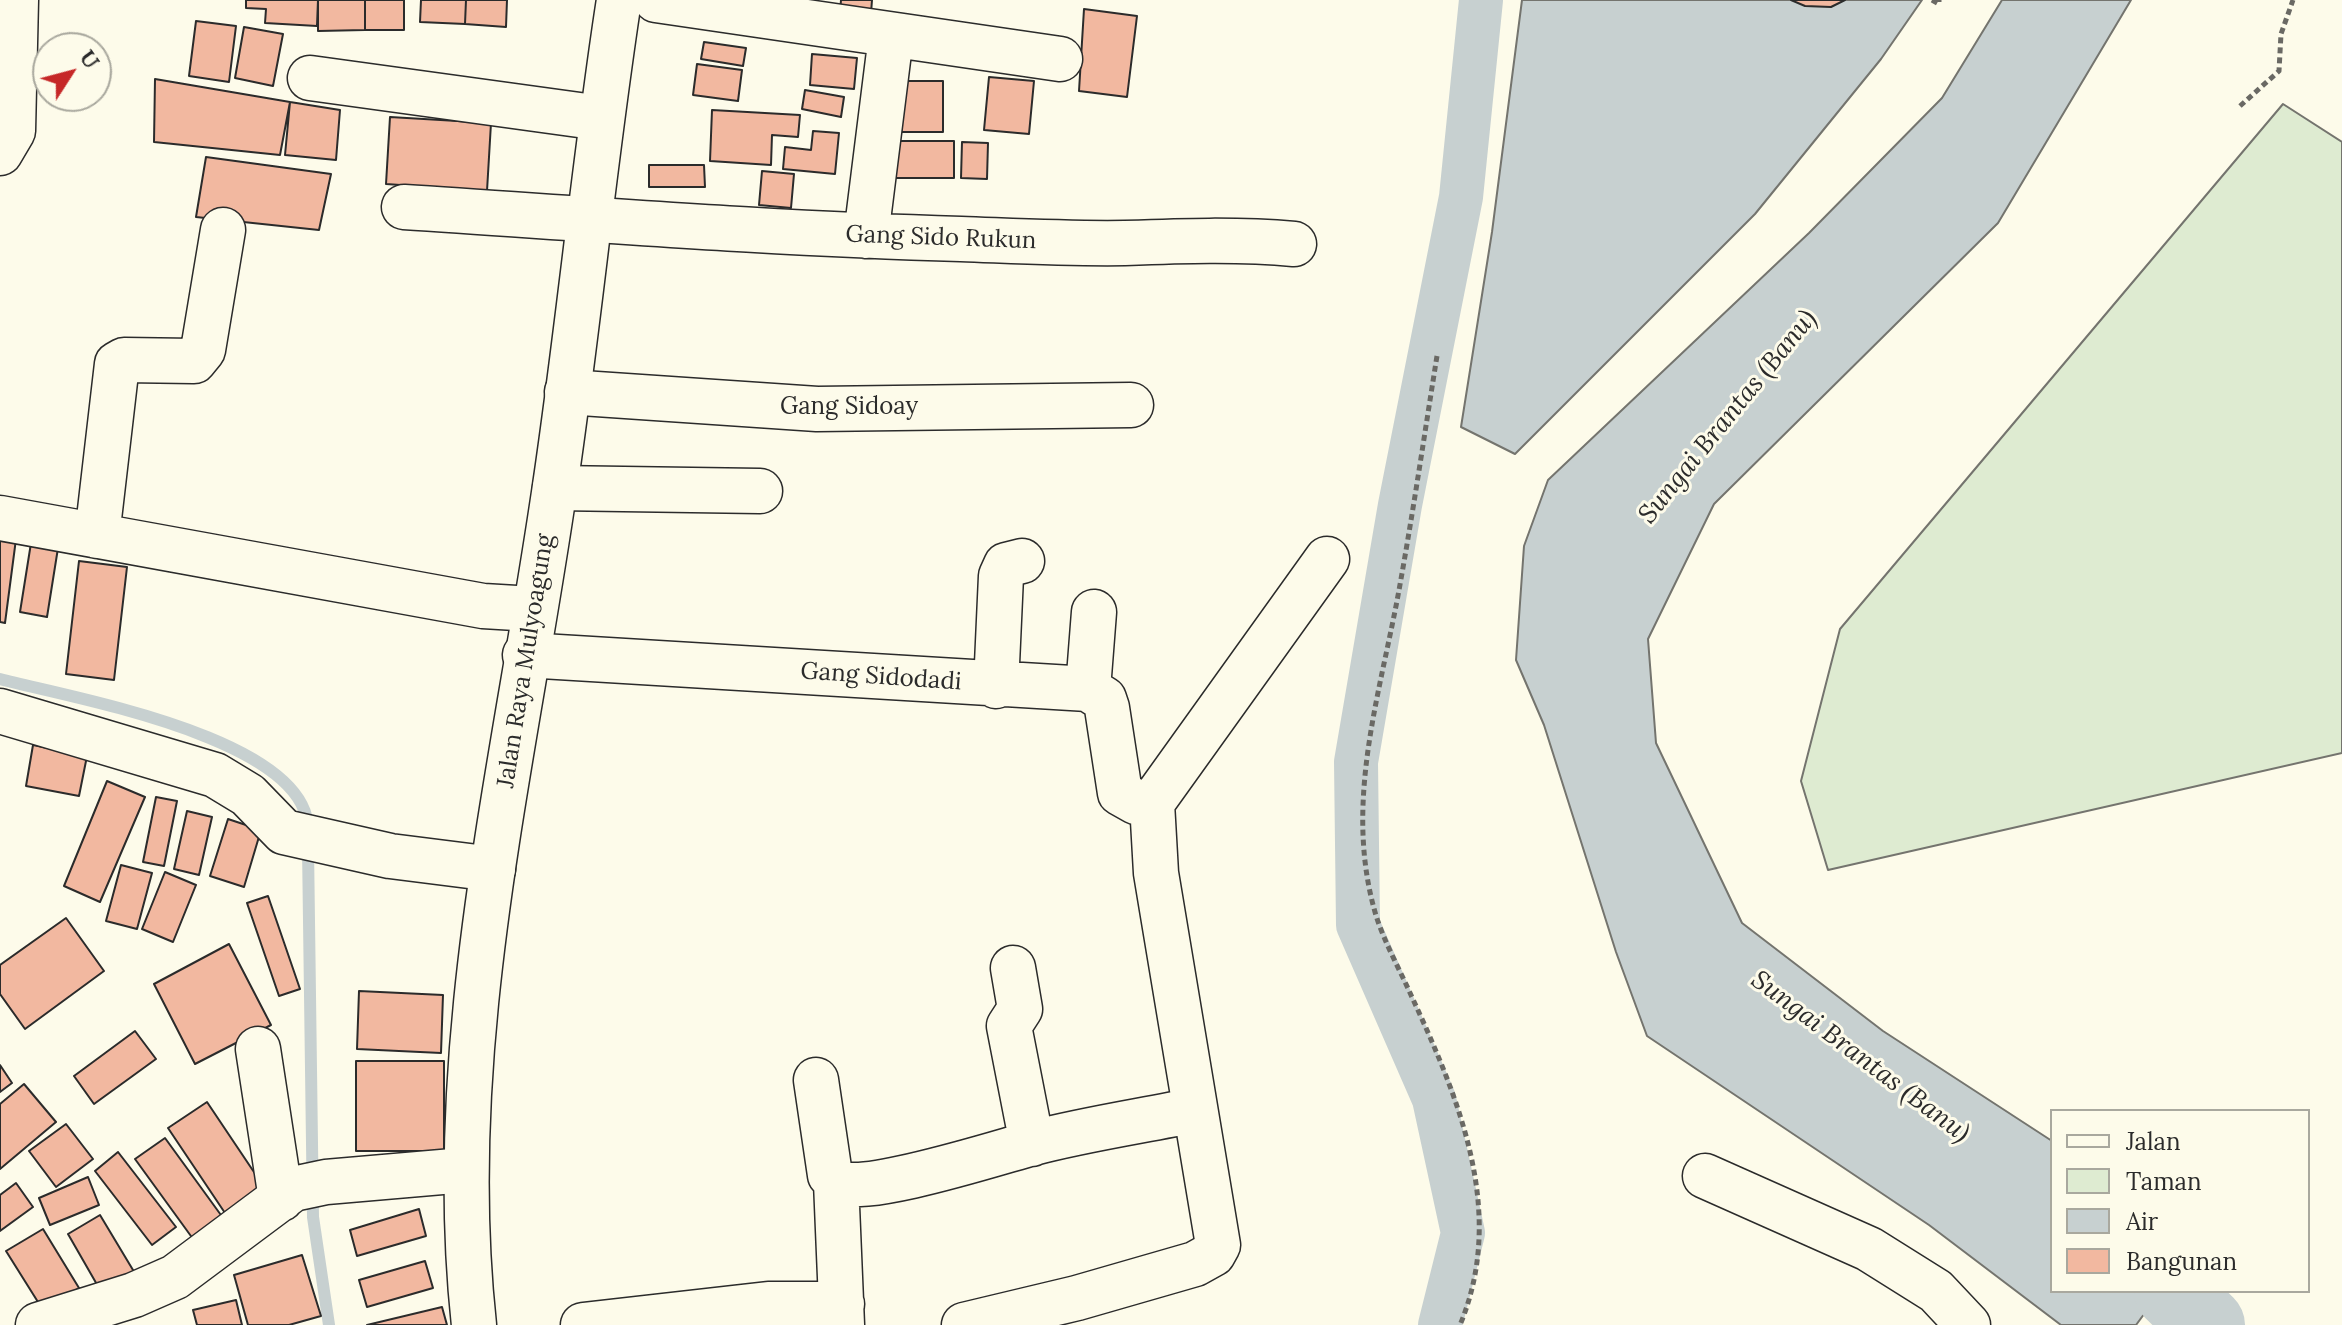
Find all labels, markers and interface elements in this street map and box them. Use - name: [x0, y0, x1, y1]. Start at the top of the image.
- north arrow: [32, 32, 112, 112]
- text: U: [74, 44, 106, 74]
- street label: Gang Sido Rukun: [845, 220, 1037, 256]
- water label: Sungai Brantas (Banu): [1632, 304, 1824, 530]
- street label: Gang Sidoay: [780, 393, 918, 421]
- street label: Jalan Raya Mulyoagung: [492, 532, 560, 790]
- street label: Gang Sidodadi: [800, 657, 962, 697]
- water label: Sungai Brantas (Banu): [1744, 965, 1976, 1149]
- legend: [2050, 1109, 2310, 1293]
- text: Jalan: [2126, 1126, 2180, 1157]
- text: Taman: [2126, 1166, 2202, 1197]
- text: Air: [2126, 1206, 2158, 1237]
- text: Bangunan: [2126, 1246, 2237, 1277]

